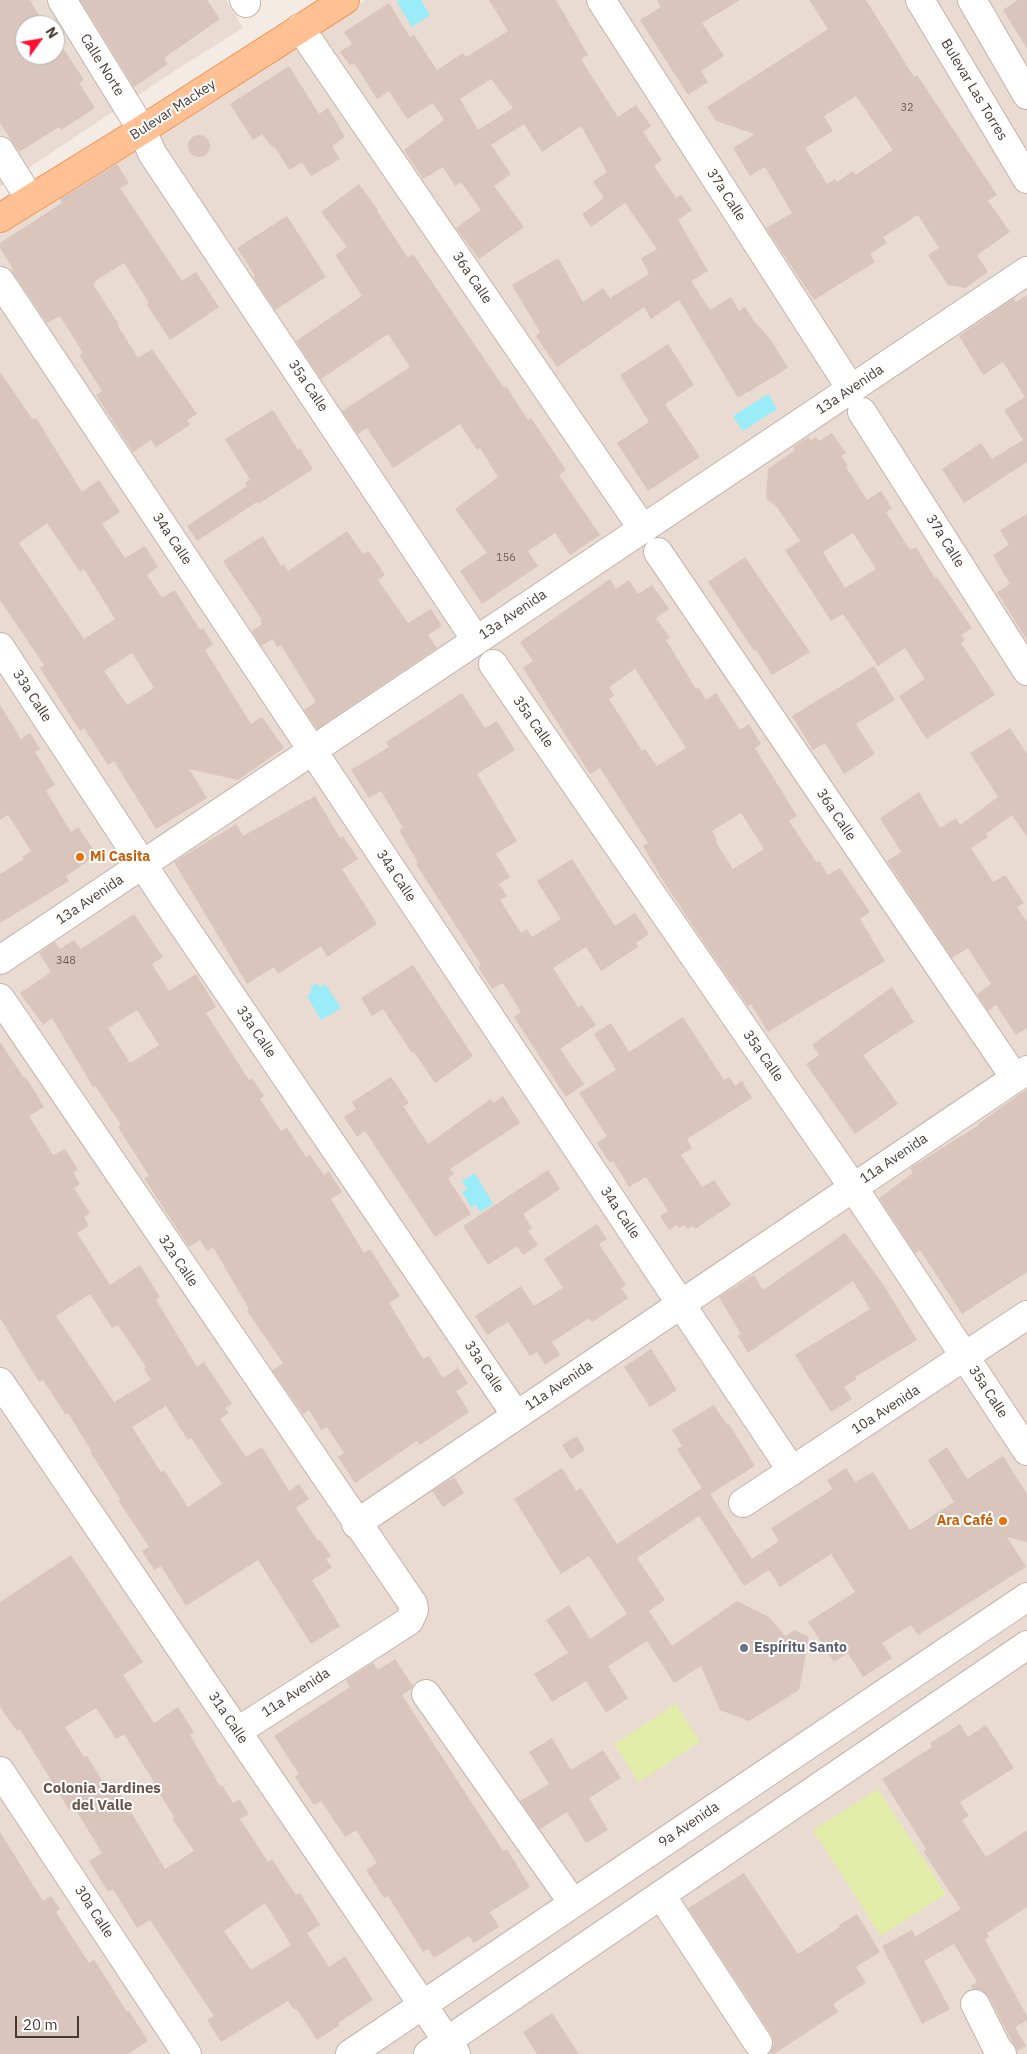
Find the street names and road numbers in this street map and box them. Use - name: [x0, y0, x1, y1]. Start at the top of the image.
- street label: Calle Norte: [76, 31, 128, 99]
- street label: Bulevar Las Torres: [937, 36, 1011, 144]
- street label: Bulevar Mackey: [127, 76, 219, 144]
- street label: 37a Calle: [703, 166, 749, 224]
- street label: 36a Calle: [449, 249, 495, 307]
- street label: 35a Calle: [285, 357, 331, 415]
- street label: 13a Avenida: [813, 361, 887, 419]
- street label: 34a Calle: [149, 510, 195, 568]
- street label: 37a Calle: [922, 512, 968, 570]
- street label: 13a Avenida: [476, 586, 550, 644]
- street label: 33a Calle: [9, 667, 55, 725]
- street label: 35a Calle: [509, 693, 557, 751]
- street label: 36a Calle: [813, 786, 859, 844]
- street label: 34a Calle: [373, 847, 419, 905]
- street label: 13a Avenida: [53, 871, 127, 929]
- street label: 33a Calle: [233, 1003, 279, 1061]
- street label: 35a Calle: [739, 1027, 787, 1085]
- street label: 11a Avenida: [857, 1130, 931, 1188]
- street label: 34a Calle: [597, 1184, 643, 1242]
- street label: 32a Calle: [155, 1232, 201, 1290]
- street label: 33a Calle: [461, 1338, 507, 1396]
- street label: 11a Avenida: [522, 1357, 596, 1415]
- street label: 35a Calle: [965, 1363, 1011, 1421]
- street label: 10a Avenida: [849, 1382, 923, 1438]
- street label: 11a Avenida: [259, 1665, 333, 1721]
- street label: 31a Calle: [205, 1689, 251, 1747]
- street label: 9a Avenida: [656, 1799, 722, 1851]
- street label: 30a Calle: [71, 1883, 117, 1941]

